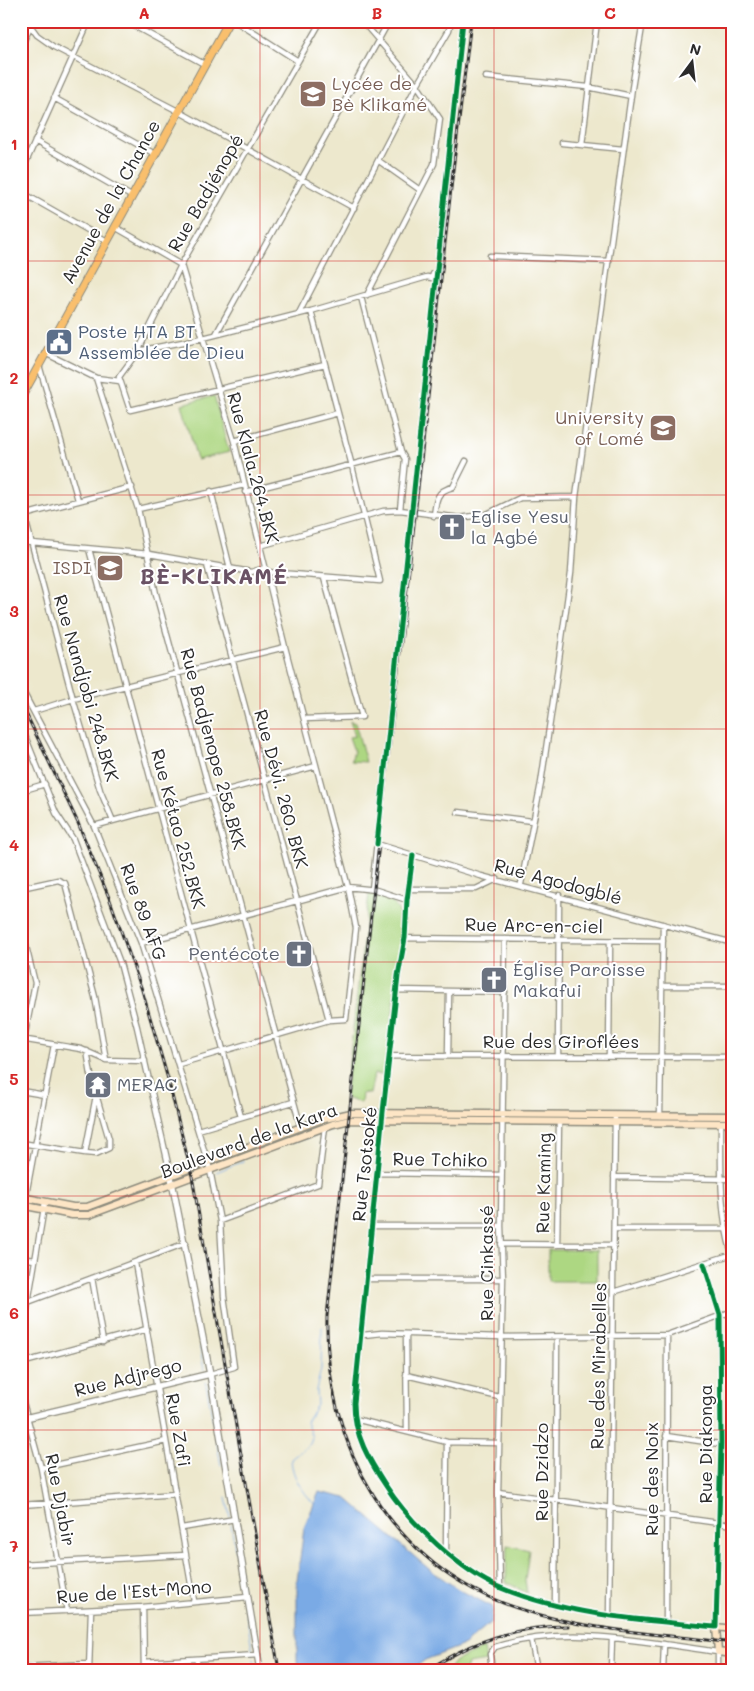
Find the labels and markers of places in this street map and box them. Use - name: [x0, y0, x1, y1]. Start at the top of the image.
- place label: Lycée de Bè Klikamé: [332, 71, 427, 116]
- school or university icon: Lycée de Bè Klikamé: [298, 79, 328, 109]
- place label: Poste HTA BT Assemblée de Dieu: [78, 319, 245, 364]
- public building icon: Poste HTA BT Assemblée de Dieu: [44, 327, 74, 357]
- place label: University of Lomé: [555, 405, 644, 450]
- school or university icon: University of Lomé: [648, 413, 678, 443]
- place label: Eglise Yesu la Agbé: [471, 504, 569, 549]
- church icon: Eglise Yesu la Agbé: [437, 512, 467, 542]
- school or university icon: ISDI: [95, 553, 125, 583]
- place label: ISDI: [53, 555, 91, 579]
- church icon: Pentécote: [284, 939, 314, 969]
- place label: Pentécote: [189, 941, 280, 965]
- place label: Église Paroisse Makafui: [513, 957, 646, 1002]
- church icon: Église Paroisse Makafui: [479, 965, 509, 995]
- temple icon: MERAC: [83, 1070, 113, 1100]
- place label: MERAC: [117, 1072, 178, 1096]

